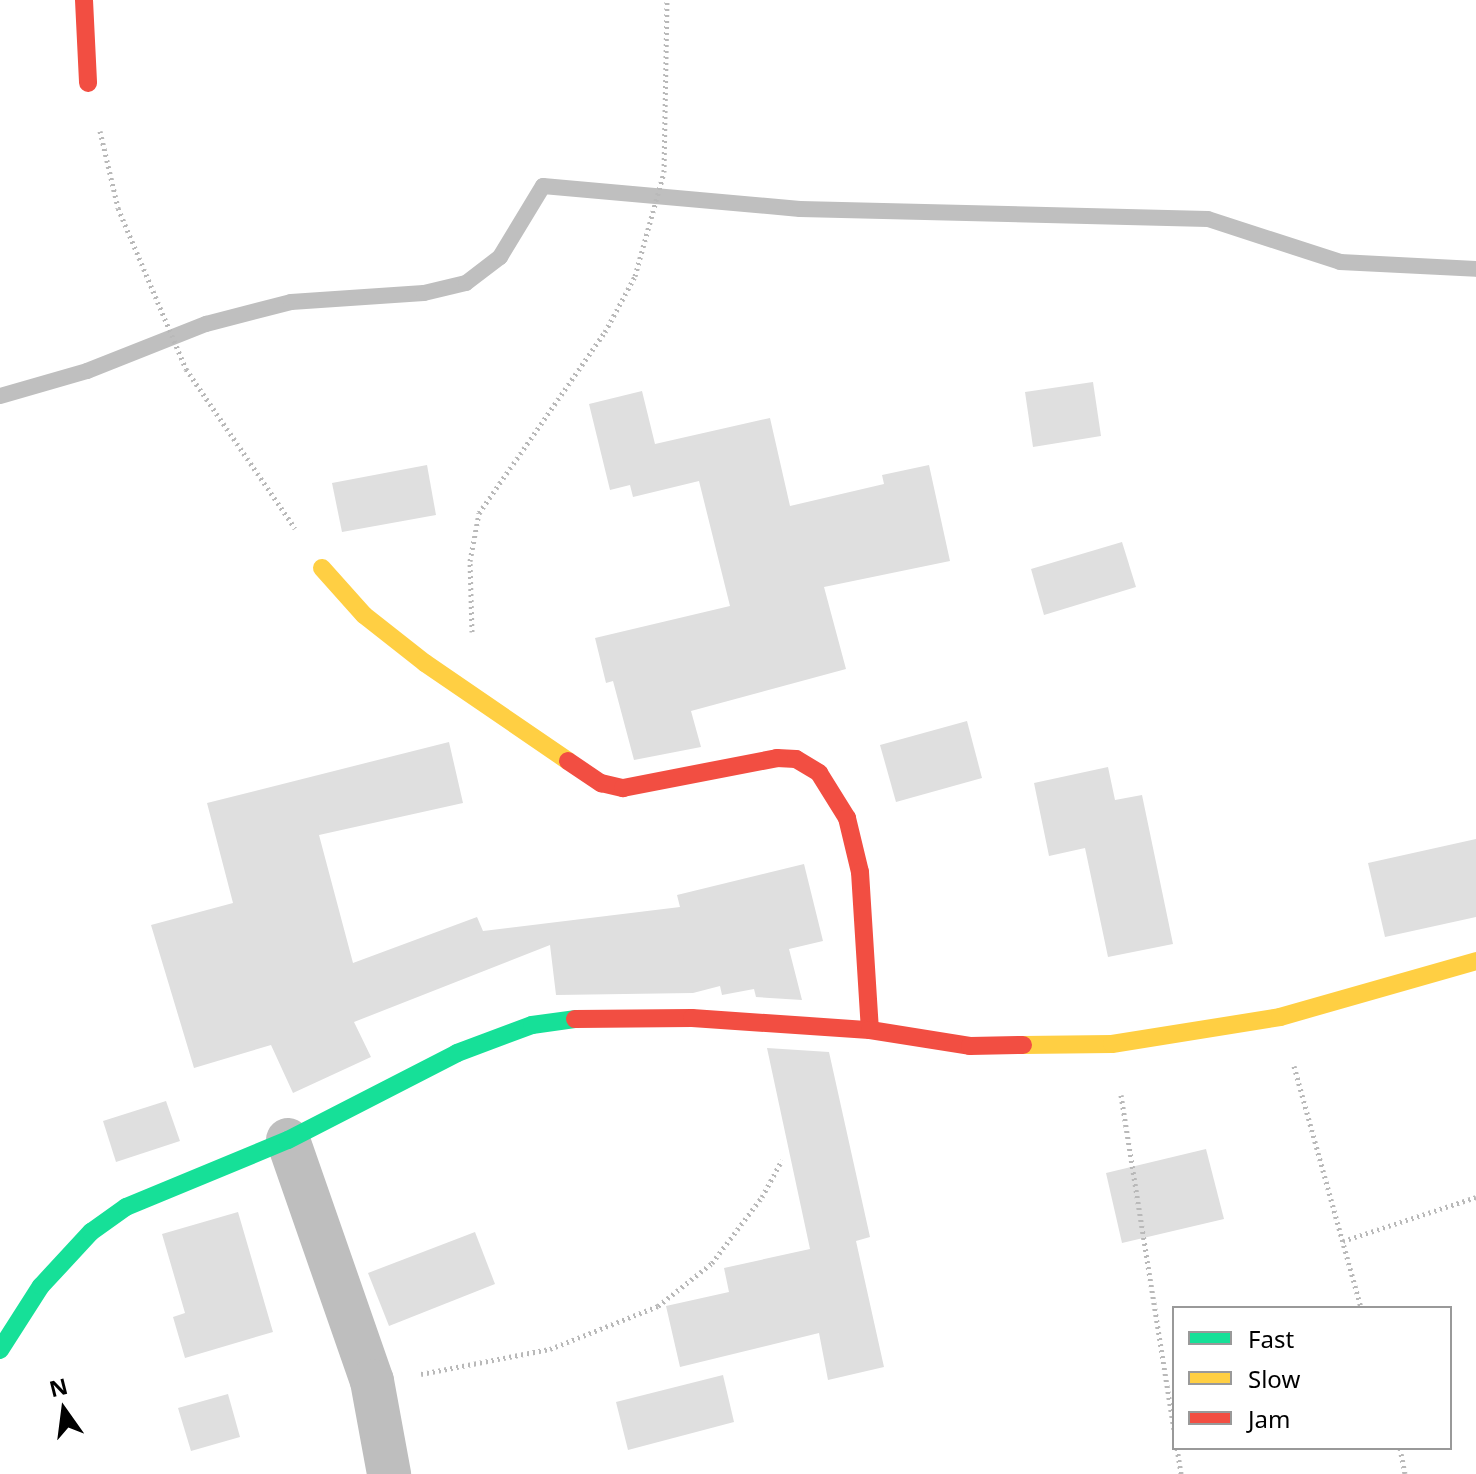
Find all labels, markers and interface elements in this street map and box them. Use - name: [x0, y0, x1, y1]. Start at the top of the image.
- legend: [1172, 1306, 1452, 1450]
- text: Fast: [1248, 1322, 1294, 1355]
- text: Slow: [1248, 1362, 1300, 1395]
- north arrow: [24, 1370, 104, 1450]
- text: N: [46, 1370, 70, 1403]
- text: Jam: [1248, 1402, 1290, 1435]

